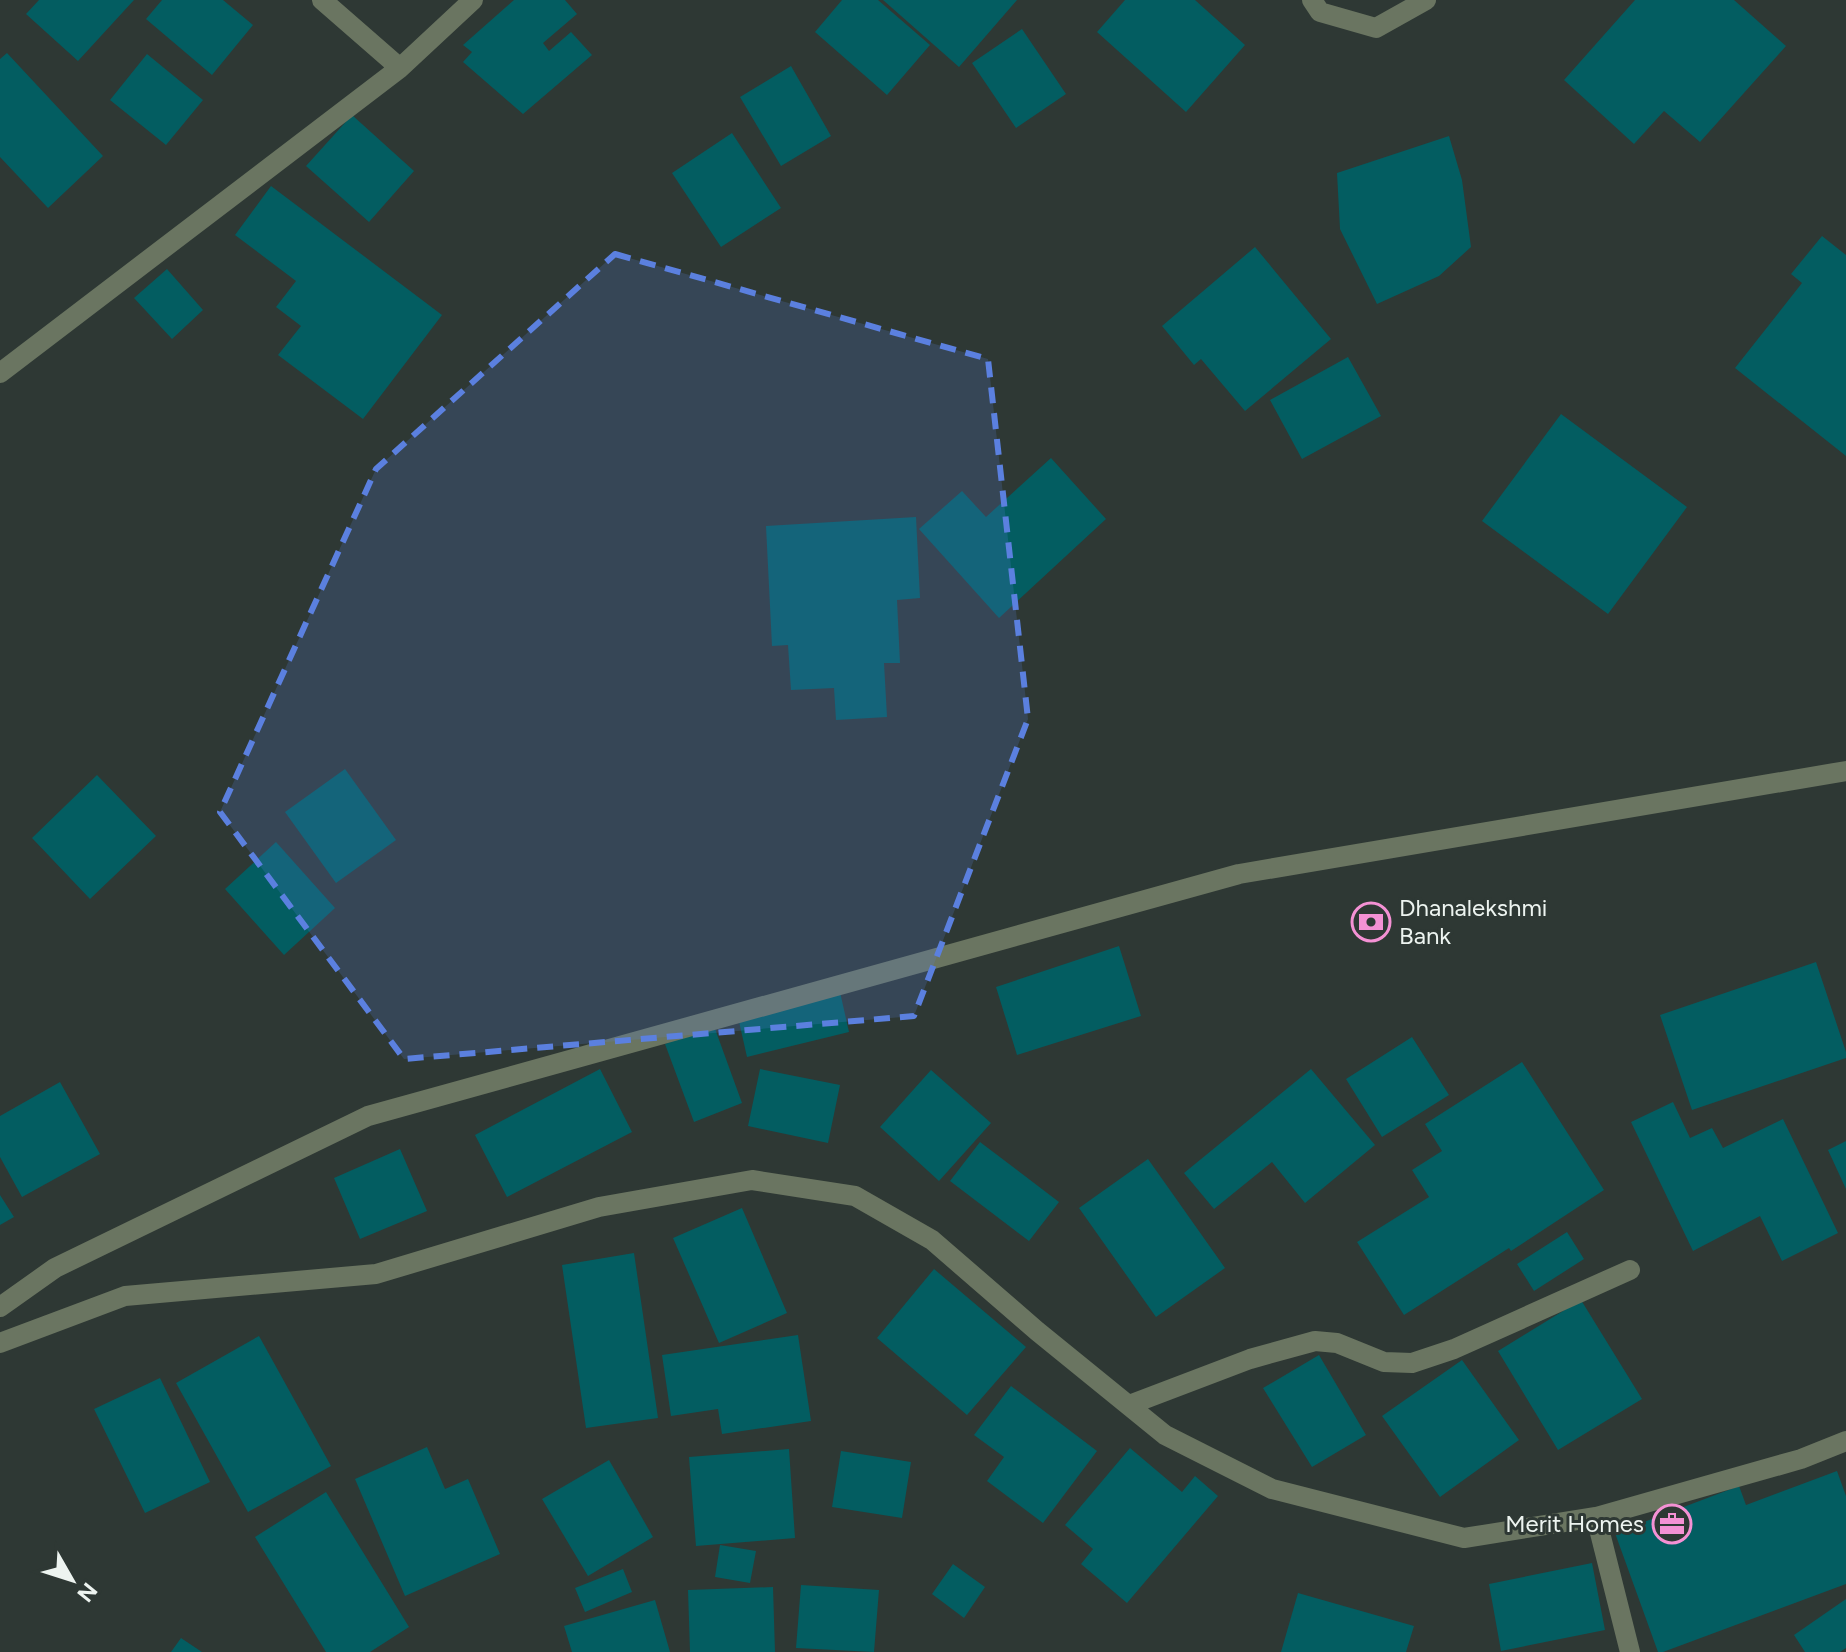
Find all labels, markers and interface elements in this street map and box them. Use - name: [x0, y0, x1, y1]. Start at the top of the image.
- place label: Dhanalekshmi Bank: [1399, 893, 1547, 950]
- bank icon: Dhanalekshmi Bank: [1350, 901, 1392, 943]
- office icon: Merit Homes: [1651, 1503, 1693, 1545]
- place label: Merit Homes: [1505, 1509, 1644, 1538]
- north arrow: [32, 1540, 112, 1620]
- text: N: [71, 1577, 103, 1607]

